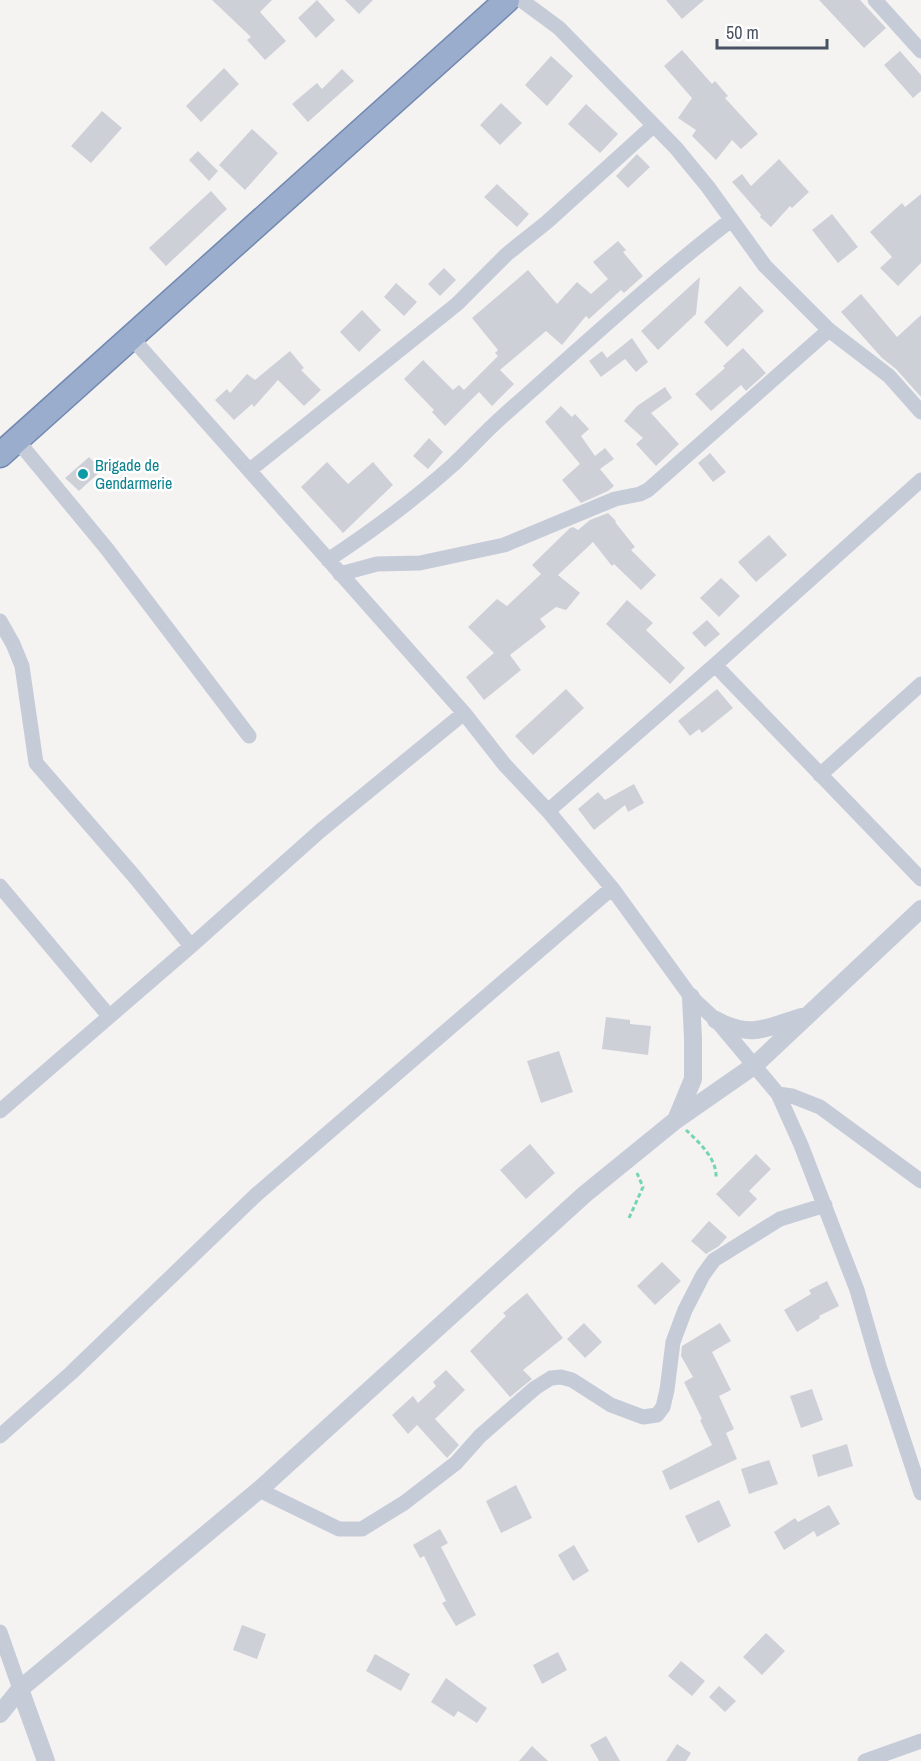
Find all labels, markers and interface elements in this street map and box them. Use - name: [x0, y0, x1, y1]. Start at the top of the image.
- scale bar: [717, 12, 826, 50]
- text: 50 m: [726, 20, 759, 45]
- place label: Brigade de Gendarmerie: [95, 454, 172, 494]
- marker: Brigade de Gendarmerie: [76, 467, 90, 481]

